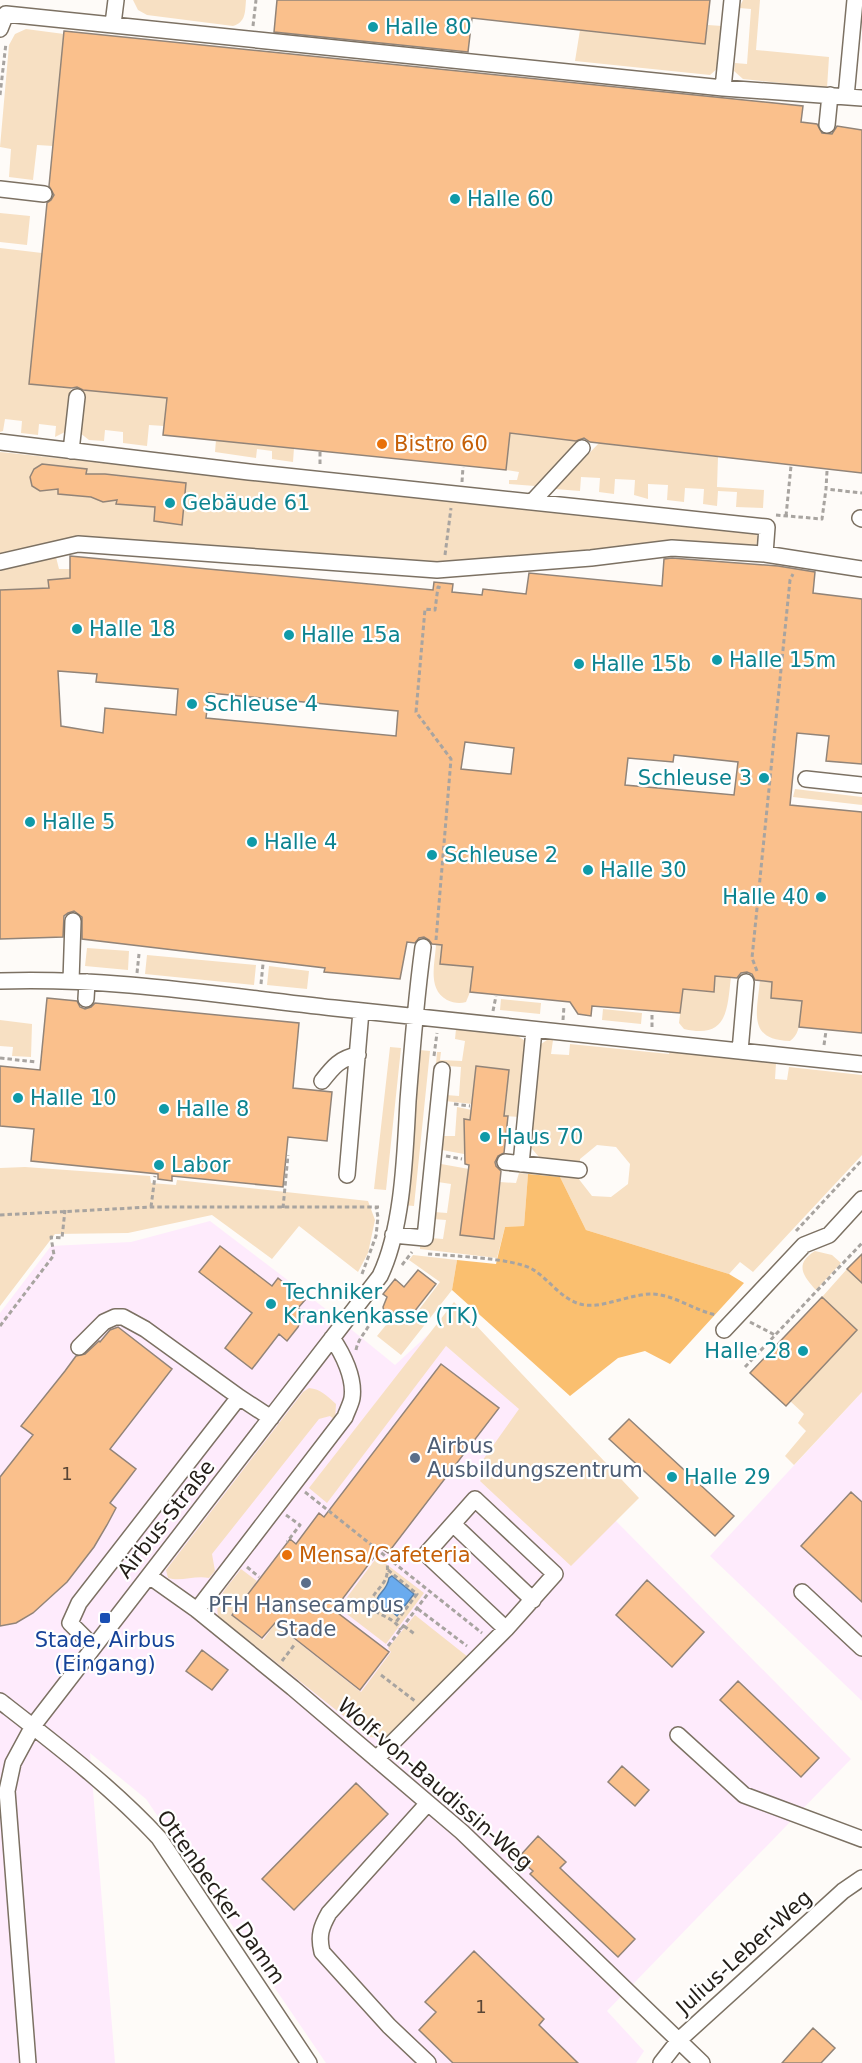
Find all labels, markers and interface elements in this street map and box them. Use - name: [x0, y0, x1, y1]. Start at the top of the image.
- place label: Halle 80: [385, 15, 472, 39]
- marker: Halle 80: [366, 20, 380, 34]
- place label: Halle 60: [467, 187, 554, 211]
- marker: Halle 60: [448, 192, 462, 206]
- place label: Bistro 60: [394, 432, 488, 456]
- marker: Bistro 60: [375, 437, 389, 451]
- place label: Gebäude 61: [182, 491, 310, 515]
- marker: Gebäude 61: [163, 496, 177, 510]
- place label: Halle 18: [89, 617, 176, 641]
- marker: Halle 18: [70, 622, 84, 636]
- place label: Halle 15a: [301, 623, 401, 647]
- marker: Halle 15a: [282, 628, 296, 642]
- place label: Halle 15m: [729, 648, 836, 672]
- place label: Halle 15b: [591, 652, 691, 676]
- marker: Halle 15m: [710, 653, 724, 667]
- marker: Halle 15b: [572, 657, 586, 671]
- place label: Schleuse 4: [204, 692, 318, 716]
- marker: Schleuse 4: [185, 697, 199, 711]
- place label: Schleuse 3: [638, 766, 752, 790]
- marker: Schleuse 3: [757, 771, 771, 785]
- place label: Halle 5: [42, 810, 115, 834]
- marker: Halle 5: [23, 815, 37, 829]
- place label: Halle 4: [264, 830, 337, 854]
- marker: Halle 4: [245, 835, 259, 849]
- place label: Schleuse 2: [444, 843, 558, 867]
- marker: Schleuse 2: [425, 848, 439, 862]
- place label: Halle 30: [600, 858, 687, 882]
- marker: Halle 30: [581, 863, 595, 877]
- place label: Halle 40: [722, 885, 809, 909]
- marker: Halle 40: [814, 890, 828, 904]
- place label: Halle 10: [30, 1086, 117, 1110]
- marker: Halle 10: [11, 1091, 25, 1105]
- place label: Halle 8: [176, 1097, 249, 1121]
- marker: Halle 8: [157, 1102, 171, 1116]
- place label: Haus 70: [497, 1125, 583, 1149]
- marker: Haus 70: [478, 1130, 492, 1144]
- place label: Labor: [171, 1153, 231, 1177]
- marker: Labor: [152, 1158, 166, 1172]
- place label: Techniker Krankenkasse (TK): [282, 1280, 478, 1328]
- marker: Techniker Krankenkasse (TK): [264, 1297, 278, 1311]
- place label: Halle 28: [704, 1339, 791, 1363]
- marker: Halle 28: [796, 1344, 810, 1358]
- place label: Airbus Ausbildungszentrum: [427, 1434, 643, 1482]
- marker: Airbus Ausbildungszentrum: [408, 1451, 422, 1465]
- street label: Airbus-Straße: [112, 1455, 220, 1583]
- house number: 1: [61, 1463, 73, 1484]
- place label: Halle 29: [684, 1465, 771, 1489]
- marker: Halle 29: [665, 1470, 679, 1484]
- place label: Mensa/Cafeteria: [299, 1543, 471, 1567]
- marker: Mensa/Cafeteria: [280, 1548, 294, 1562]
- marker: PFH Hansecampus Stade: [299, 1576, 313, 1590]
- place label: PFH Hansecampus Stade: [208, 1593, 404, 1641]
- marker: Stade, Airbus (Eingang): [98, 1611, 112, 1625]
- place label: Stade, Airbus (Eingang): [35, 1628, 175, 1676]
- street label: Wolf-von-Baudissin-Weg: [333, 1693, 537, 1875]
- street label: Ottenbecker Damm: [152, 1805, 290, 1989]
- street label: Julius-Leber-Weg: [670, 1885, 816, 2020]
- house number: 1: [475, 1996, 487, 2017]

